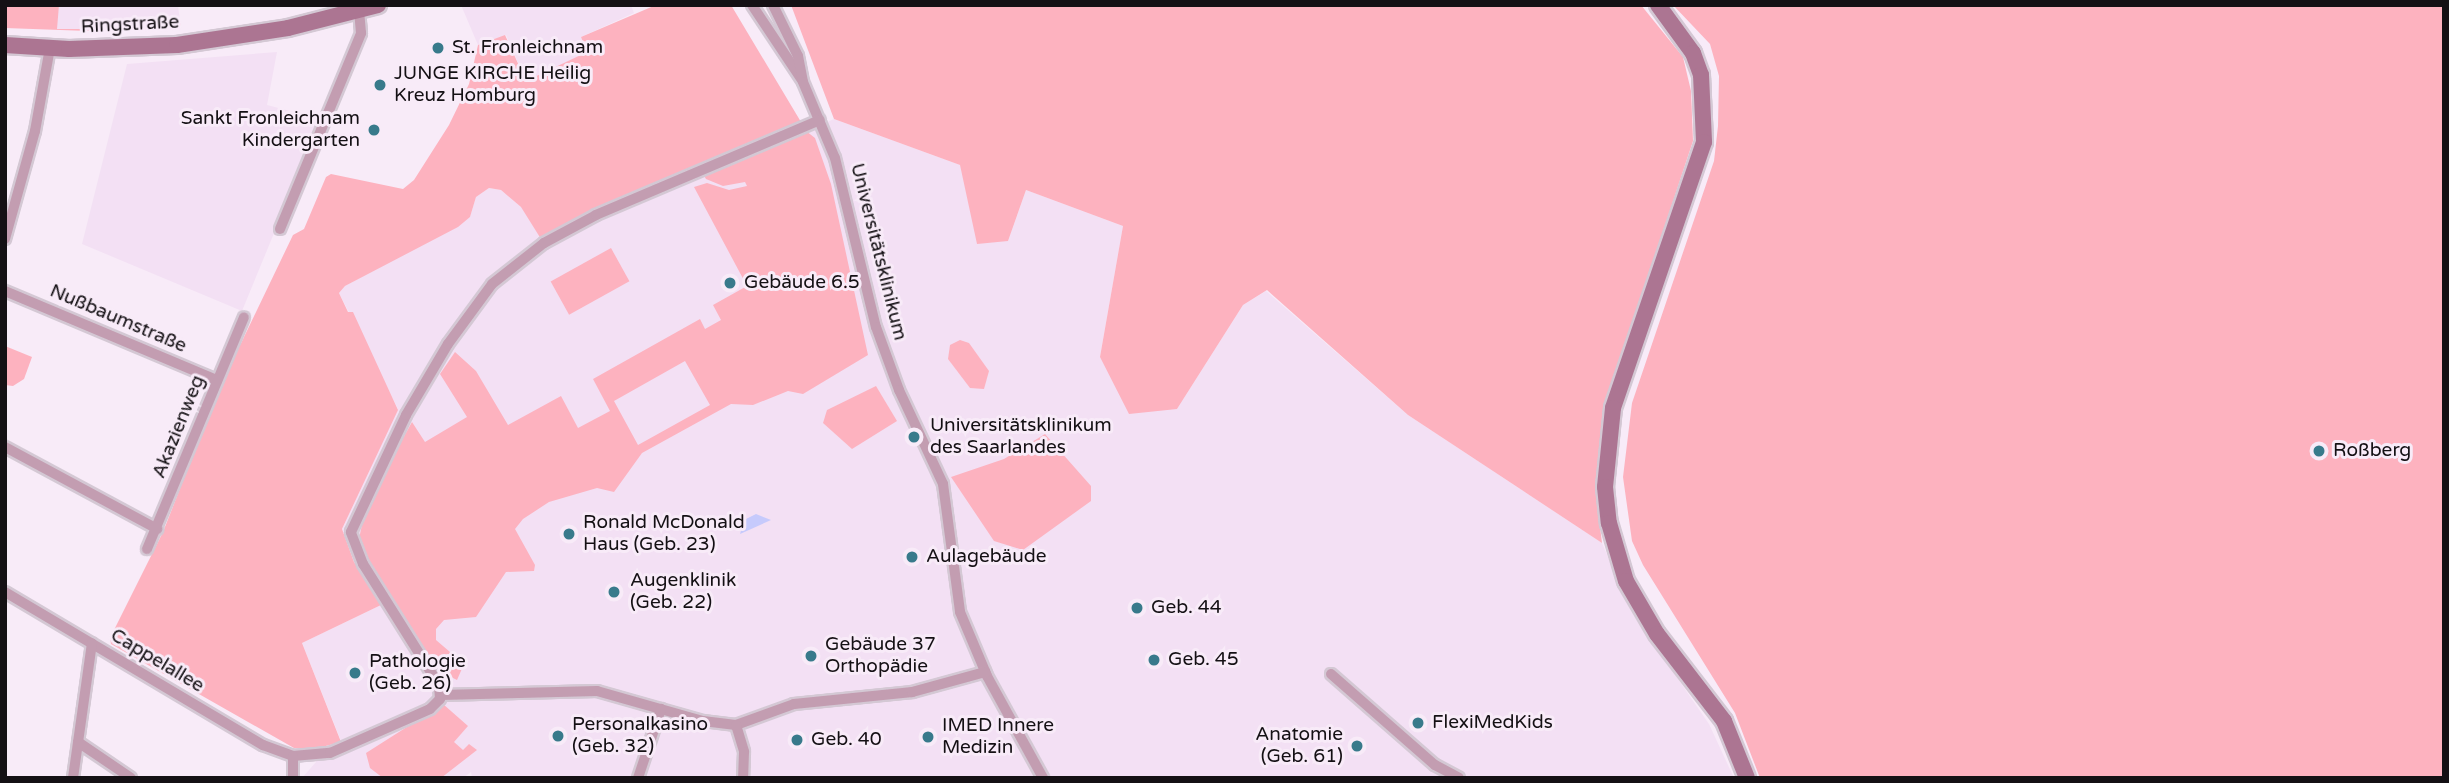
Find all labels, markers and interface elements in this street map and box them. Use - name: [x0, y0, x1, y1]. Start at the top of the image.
- street label: Ringstraße: [80, 11, 180, 39]
- place label: St. Fronleichnam: [452, 37, 603, 59]
- marker: St. Fronleichnam: [430, 40, 446, 56]
- place label: JUNGE KIRCHE Heilig Kreuz Homburg: [394, 63, 591, 107]
- marker: JUNGE KIRCHE Heilig Kreuz Homburg: [372, 77, 388, 93]
- place label: Sankt Fronleichnam Kindergarten: [181, 108, 360, 152]
- marker: Sankt Fronleichnam Kindergarten: [366, 122, 382, 138]
- street label: Universitätsklinikum: [845, 161, 911, 343]
- place label: Gebäude 6.5: [744, 272, 860, 294]
- marker: Gebäude 6.5: [722, 275, 738, 291]
- street label: Nußbaumstraße: [46, 280, 190, 358]
- street label: Akazienweg: [148, 372, 210, 482]
- place label: Universitätsklinikum des Saarlandes: [930, 415, 1112, 459]
- marker: Universitätsklinikum des Saarlandes: [904, 427, 924, 447]
- place label: Roßberg: [2333, 440, 2411, 462]
- marker: Roßberg: [2311, 443, 2327, 459]
- place label: Ronald McDonald Haus (Geb. 23): [583, 512, 745, 556]
- marker: Ronald McDonald Haus (Geb. 23): [561, 526, 577, 542]
- place label: Aulagebäude: [926, 546, 1047, 568]
- marker: Aulagebäude: [904, 549, 920, 565]
- place label: Augenklinik (Geb. 22): [630, 570, 736, 614]
- marker: Augenklinik (Geb. 22): [604, 582, 624, 602]
- place label: Geb. 44: [1151, 597, 1222, 619]
- marker: Geb. 44: [1129, 600, 1145, 616]
- street label: Cappelallee: [106, 624, 208, 698]
- place label: Gebäude 37 Orthopädie: [825, 634, 936, 678]
- marker: Gebäude 37 Orthopädie: [803, 648, 819, 664]
- place label: Geb. 45: [1168, 649, 1239, 671]
- place label: Pathologie (Geb. 26): [369, 651, 466, 695]
- marker: Geb. 45: [1146, 652, 1162, 668]
- marker: Pathologie (Geb. 26): [347, 665, 363, 681]
- place label: FlexiMedKids: [1432, 712, 1553, 734]
- place label: Personalkasino (Geb. 32): [572, 714, 708, 758]
- place label: IMED Innere Medizin: [942, 715, 1054, 759]
- marker: FlexiMedKids: [1410, 715, 1426, 731]
- place label: Anatomie (Geb. 61): [1255, 724, 1343, 768]
- marker: Personalkasino (Geb. 32): [550, 728, 566, 744]
- place label: Geb. 40: [811, 729, 882, 751]
- marker: IMED Innere Medizin: [920, 729, 936, 745]
- marker: Geb. 40: [789, 732, 805, 748]
- marker: Anatomie (Geb. 61): [1349, 738, 1365, 754]

